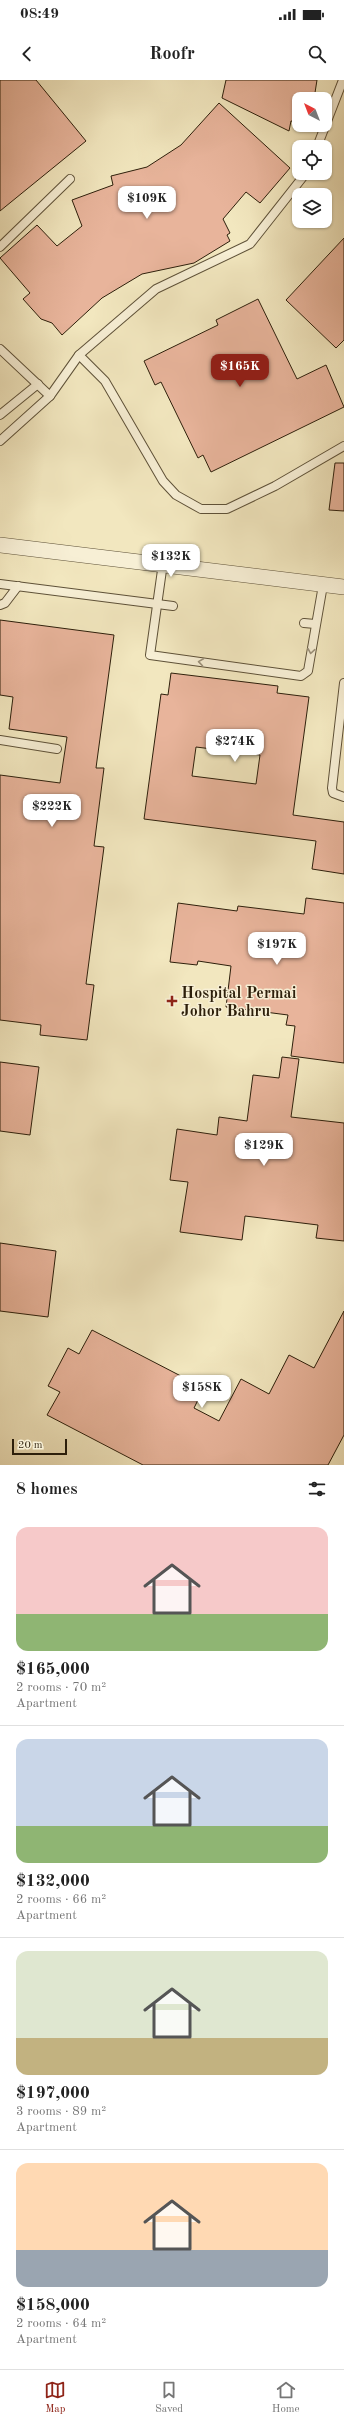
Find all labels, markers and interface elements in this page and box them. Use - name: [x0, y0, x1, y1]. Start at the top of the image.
- text: 08:49: [20, 7, 59, 22]
- icon: back: [16, 43, 38, 65]
- icon: search: [306, 43, 328, 65]
- text: Roofr: [149, 45, 195, 63]
- north arrow: [292, 92, 332, 132]
- map controls: [292, 92, 332, 228]
- button: locate: [292, 140, 332, 180]
- pin: $109K: [119, 186, 175, 220]
- button: layers: [292, 188, 332, 228]
- text: $109K: [127, 192, 167, 205]
- pin: $165K: [212, 354, 268, 388]
- text: $165K: [220, 360, 260, 373]
- pin: $132K: [143, 544, 199, 578]
- text: $132K: [151, 550, 191, 563]
- one-way arrow: [307, 648, 316, 654]
- one-way arrow: [198, 658, 204, 667]
- pin: $274K: [207, 729, 263, 763]
- text: $274K: [215, 735, 255, 748]
- pin: $222K: [24, 794, 80, 828]
- text: $222K: [32, 800, 72, 813]
- pin: $197K: [249, 932, 305, 966]
- text: $197K: [257, 938, 297, 951]
- place label: Hospital Permai Johor Bahru: [181, 986, 297, 1020]
- marker: Hospital Permai Johor Bahru: [166, 995, 178, 1007]
- pin: $129K: [236, 1133, 292, 1167]
- text: $129K: [244, 1139, 284, 1152]
- pin: $158K: [174, 1375, 230, 1409]
- text: $158K: [182, 1381, 222, 1394]
- scale bar: [12, 1437, 67, 1456]
- text: 20 m: [18, 1440, 43, 1451]
- icon: filters: [306, 1478, 328, 1500]
- text: 8 homes: [16, 1481, 78, 1498]
- icon: home: [136, 1553, 208, 1625]
- text: $165,000: [16, 1661, 90, 1678]
- text: 2 rooms · 70 m²: [16, 1681, 106, 1694]
- text: Apartment: [16, 1697, 77, 1710]
- icon: home: [136, 1765, 208, 1837]
- text: $132,000: [16, 1873, 90, 1890]
- text: 2 rooms · 66 m²: [16, 1893, 106, 1906]
- text: Apartment: [16, 1909, 77, 1922]
- icon: home: [136, 1977, 208, 2049]
- text: $197,000: [16, 2085, 90, 2102]
- text: 3 rooms · 89 m²: [16, 2105, 106, 2118]
- text: Apartment: [16, 2121, 77, 2134]
- icon: home: [136, 2189, 208, 2261]
- text: $158,000: [16, 2297, 90, 2314]
- text: 2 rooms · 64 m²: [16, 2317, 106, 2330]
- text: Apartment: [16, 2333, 77, 2346]
- tab: Map: [44, 2379, 66, 2417]
- tab: Saved: [155, 2379, 183, 2417]
- tab: Home: [272, 2379, 300, 2417]

